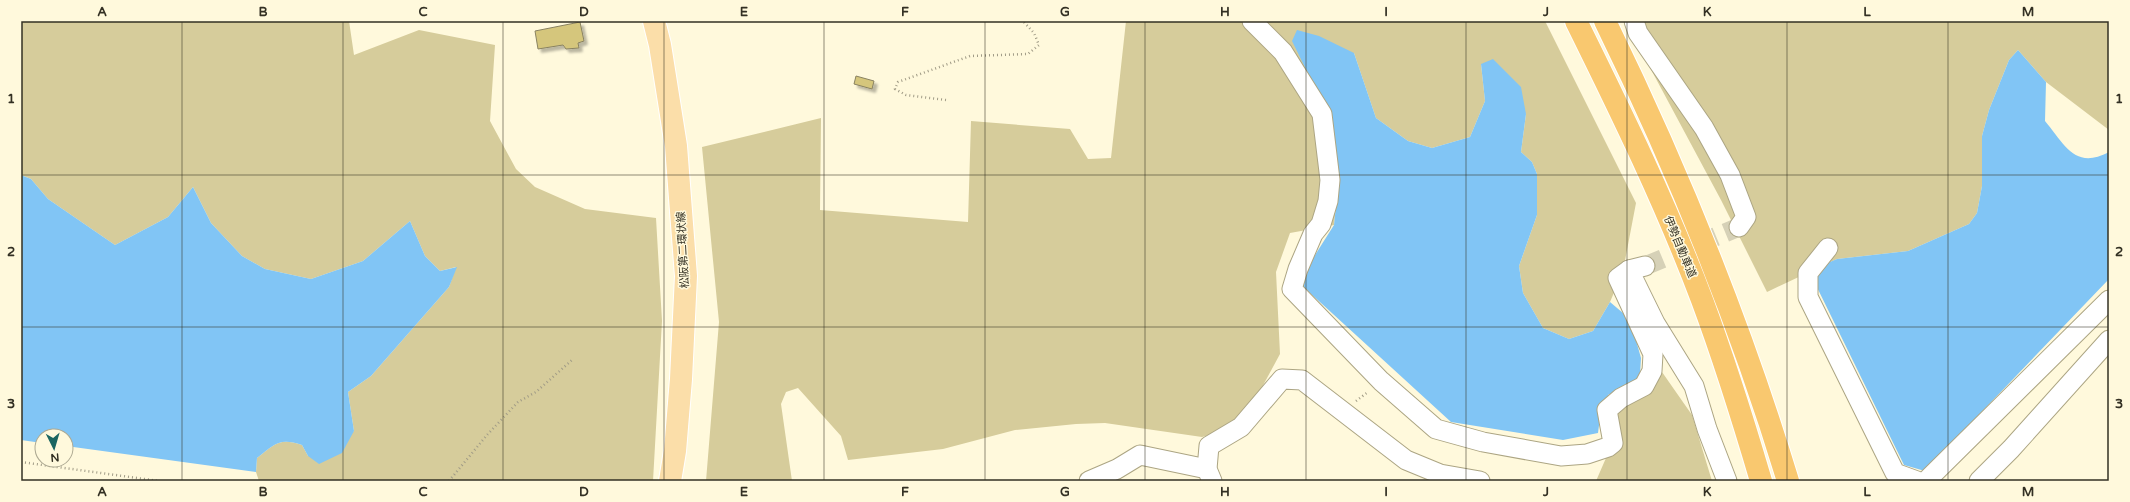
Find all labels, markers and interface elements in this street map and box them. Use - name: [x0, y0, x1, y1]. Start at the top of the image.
- text: A: [97, 4, 107, 20]
- text: B: [258, 4, 268, 20]
- text: C: [418, 4, 428, 20]
- text: D: [579, 4, 589, 20]
- text: E: [740, 4, 748, 20]
- text: F: [901, 4, 909, 20]
- text: G: [1060, 4, 1070, 20]
- text: H: [1220, 4, 1230, 20]
- text: I: [1384, 4, 1388, 20]
- text: J: [1542, 4, 1549, 20]
- text: K: [1703, 4, 1712, 20]
- text: L: [1863, 4, 1871, 20]
- text: M: [2022, 4, 2034, 20]
- text: 1: [7, 91, 15, 107]
- text: 1: [2115, 91, 2123, 107]
- street label: 松阪第二環状線: [674, 211, 692, 289]
- street label: 伊勢自動車道: [1661, 214, 1699, 280]
- text: 2: [7, 244, 15, 260]
- text: 2: [2115, 244, 2123, 260]
- text: 3: [7, 396, 15, 412]
- text: 3: [2115, 396, 2123, 412]
- north arrow: [34, 428, 74, 468]
- text: N: [50, 451, 60, 464]
- text: A: [97, 484, 107, 500]
- text: B: [258, 484, 268, 500]
- text: C: [418, 484, 428, 500]
- text: D: [579, 484, 589, 500]
- text: E: [740, 484, 748, 500]
- text: F: [901, 484, 909, 500]
- text: G: [1060, 484, 1070, 500]
- text: H: [1220, 484, 1230, 500]
- text: I: [1384, 484, 1388, 500]
- text: J: [1542, 484, 1549, 500]
- text: K: [1703, 484, 1712, 500]
- text: L: [1863, 484, 1871, 500]
- text: M: [2022, 484, 2034, 500]

